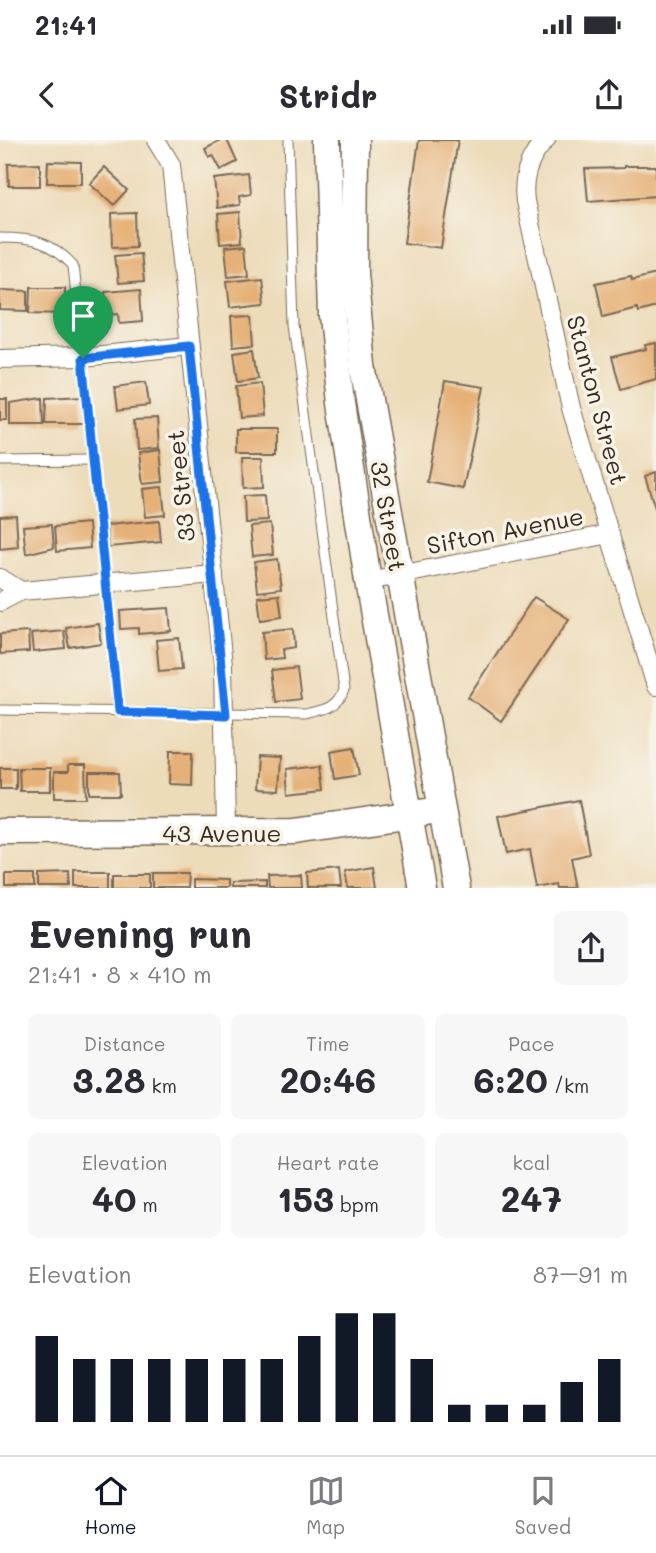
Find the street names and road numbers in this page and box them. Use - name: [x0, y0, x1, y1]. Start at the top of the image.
- street label: Stanton Street: [560, 312, 636, 488]
- street label: 33 Street: [159, 429, 201, 543]
- street label: 32 Street: [364, 458, 414, 574]
- street label: Sifton Avenue: [424, 500, 586, 560]
- street label: 43 Avenue: [163, 817, 281, 848]

